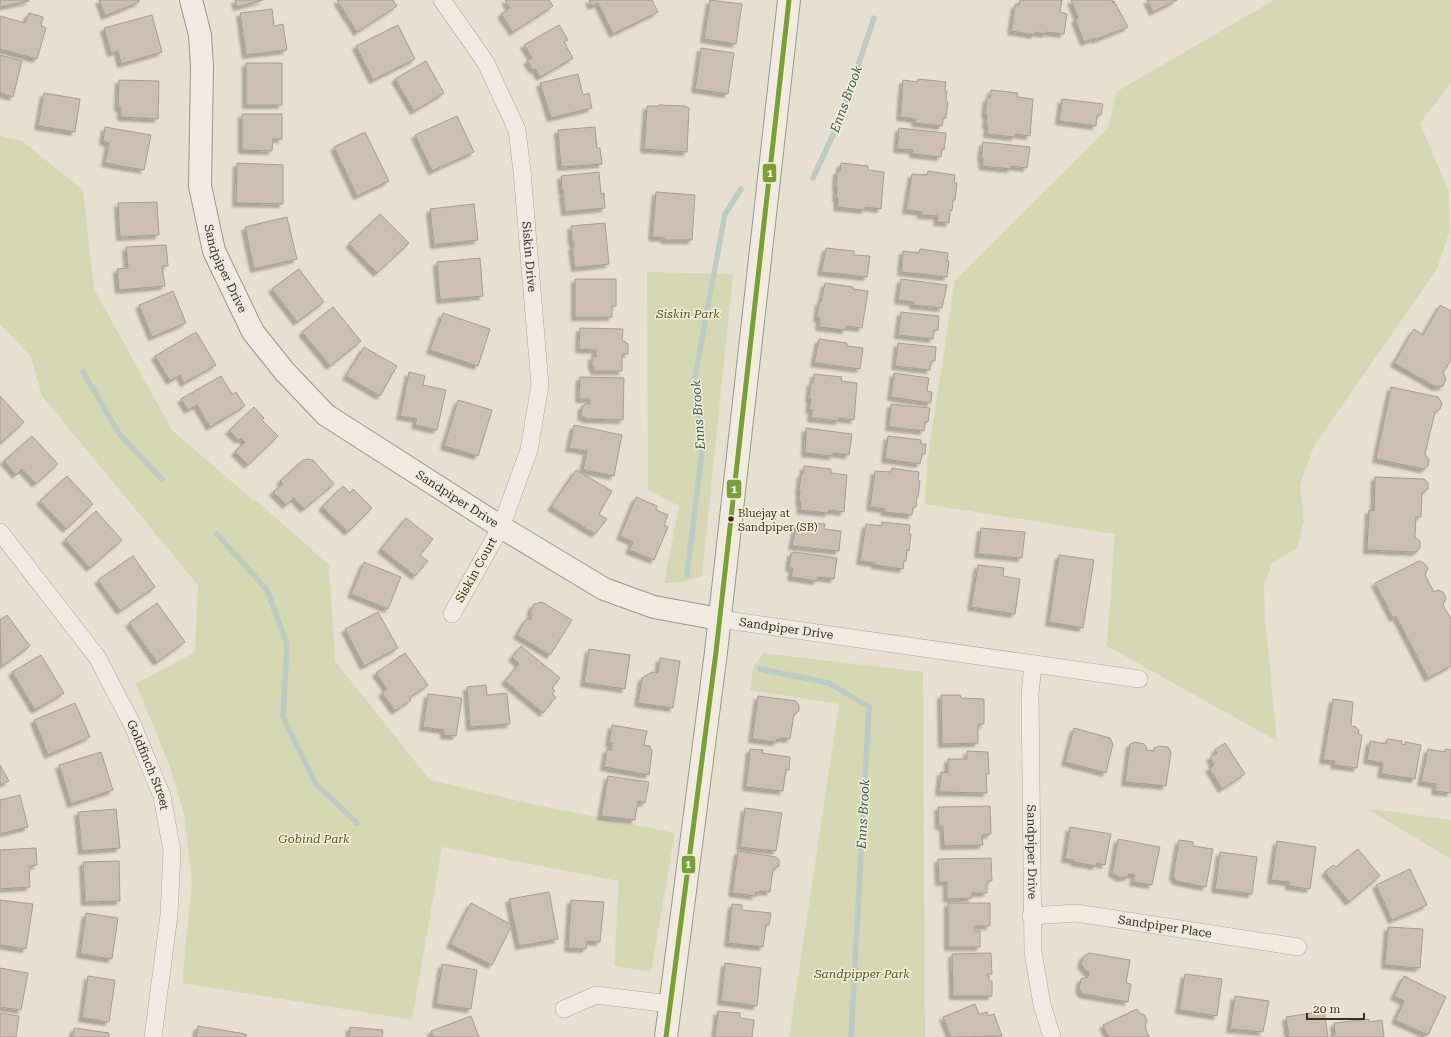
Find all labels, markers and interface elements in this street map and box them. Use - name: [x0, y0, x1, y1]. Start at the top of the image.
- water label: Enns Brook: [827, 63, 865, 135]
- line badge: 1: [762, 163, 777, 183]
- text: 1: [767, 167, 773, 180]
- street label: Siskin Drive: [519, 221, 539, 293]
- street label: Sandpiper Drive: [201, 223, 250, 315]
- park label: Siskin Park: [655, 307, 720, 321]
- water label: Enns Brook: [688, 379, 708, 451]
- street label: Sandpiper Drive: [413, 467, 501, 531]
- line badge: 1: [726, 479, 742, 499]
- text: 1: [731, 483, 737, 496]
- place label: Bluejay at Sandpiper (SB): [738, 507, 818, 534]
- marker: Bluejay at Sandpiper (SB): [726, 514, 736, 524]
- street label: Siskin Court: [452, 534, 500, 605]
- street label: Sandpiper Drive: [738, 615, 835, 642]
- street label: Goldfinch Street: [124, 717, 172, 812]
- water label: Enns Brook: [854, 778, 872, 850]
- street label: Sandpiper Drive: [1024, 804, 1039, 900]
- park label: Gobind Park: [278, 832, 350, 846]
- line badge: 1: [681, 855, 696, 874]
- text: 1: [685, 858, 691, 871]
- street label: Sandpiper Place: [1117, 913, 1213, 941]
- park label: Sandpipper Park: [813, 967, 910, 981]
- scale bar: [1307, 995, 1364, 1021]
- text: 20 m: [1313, 1002, 1340, 1016]

